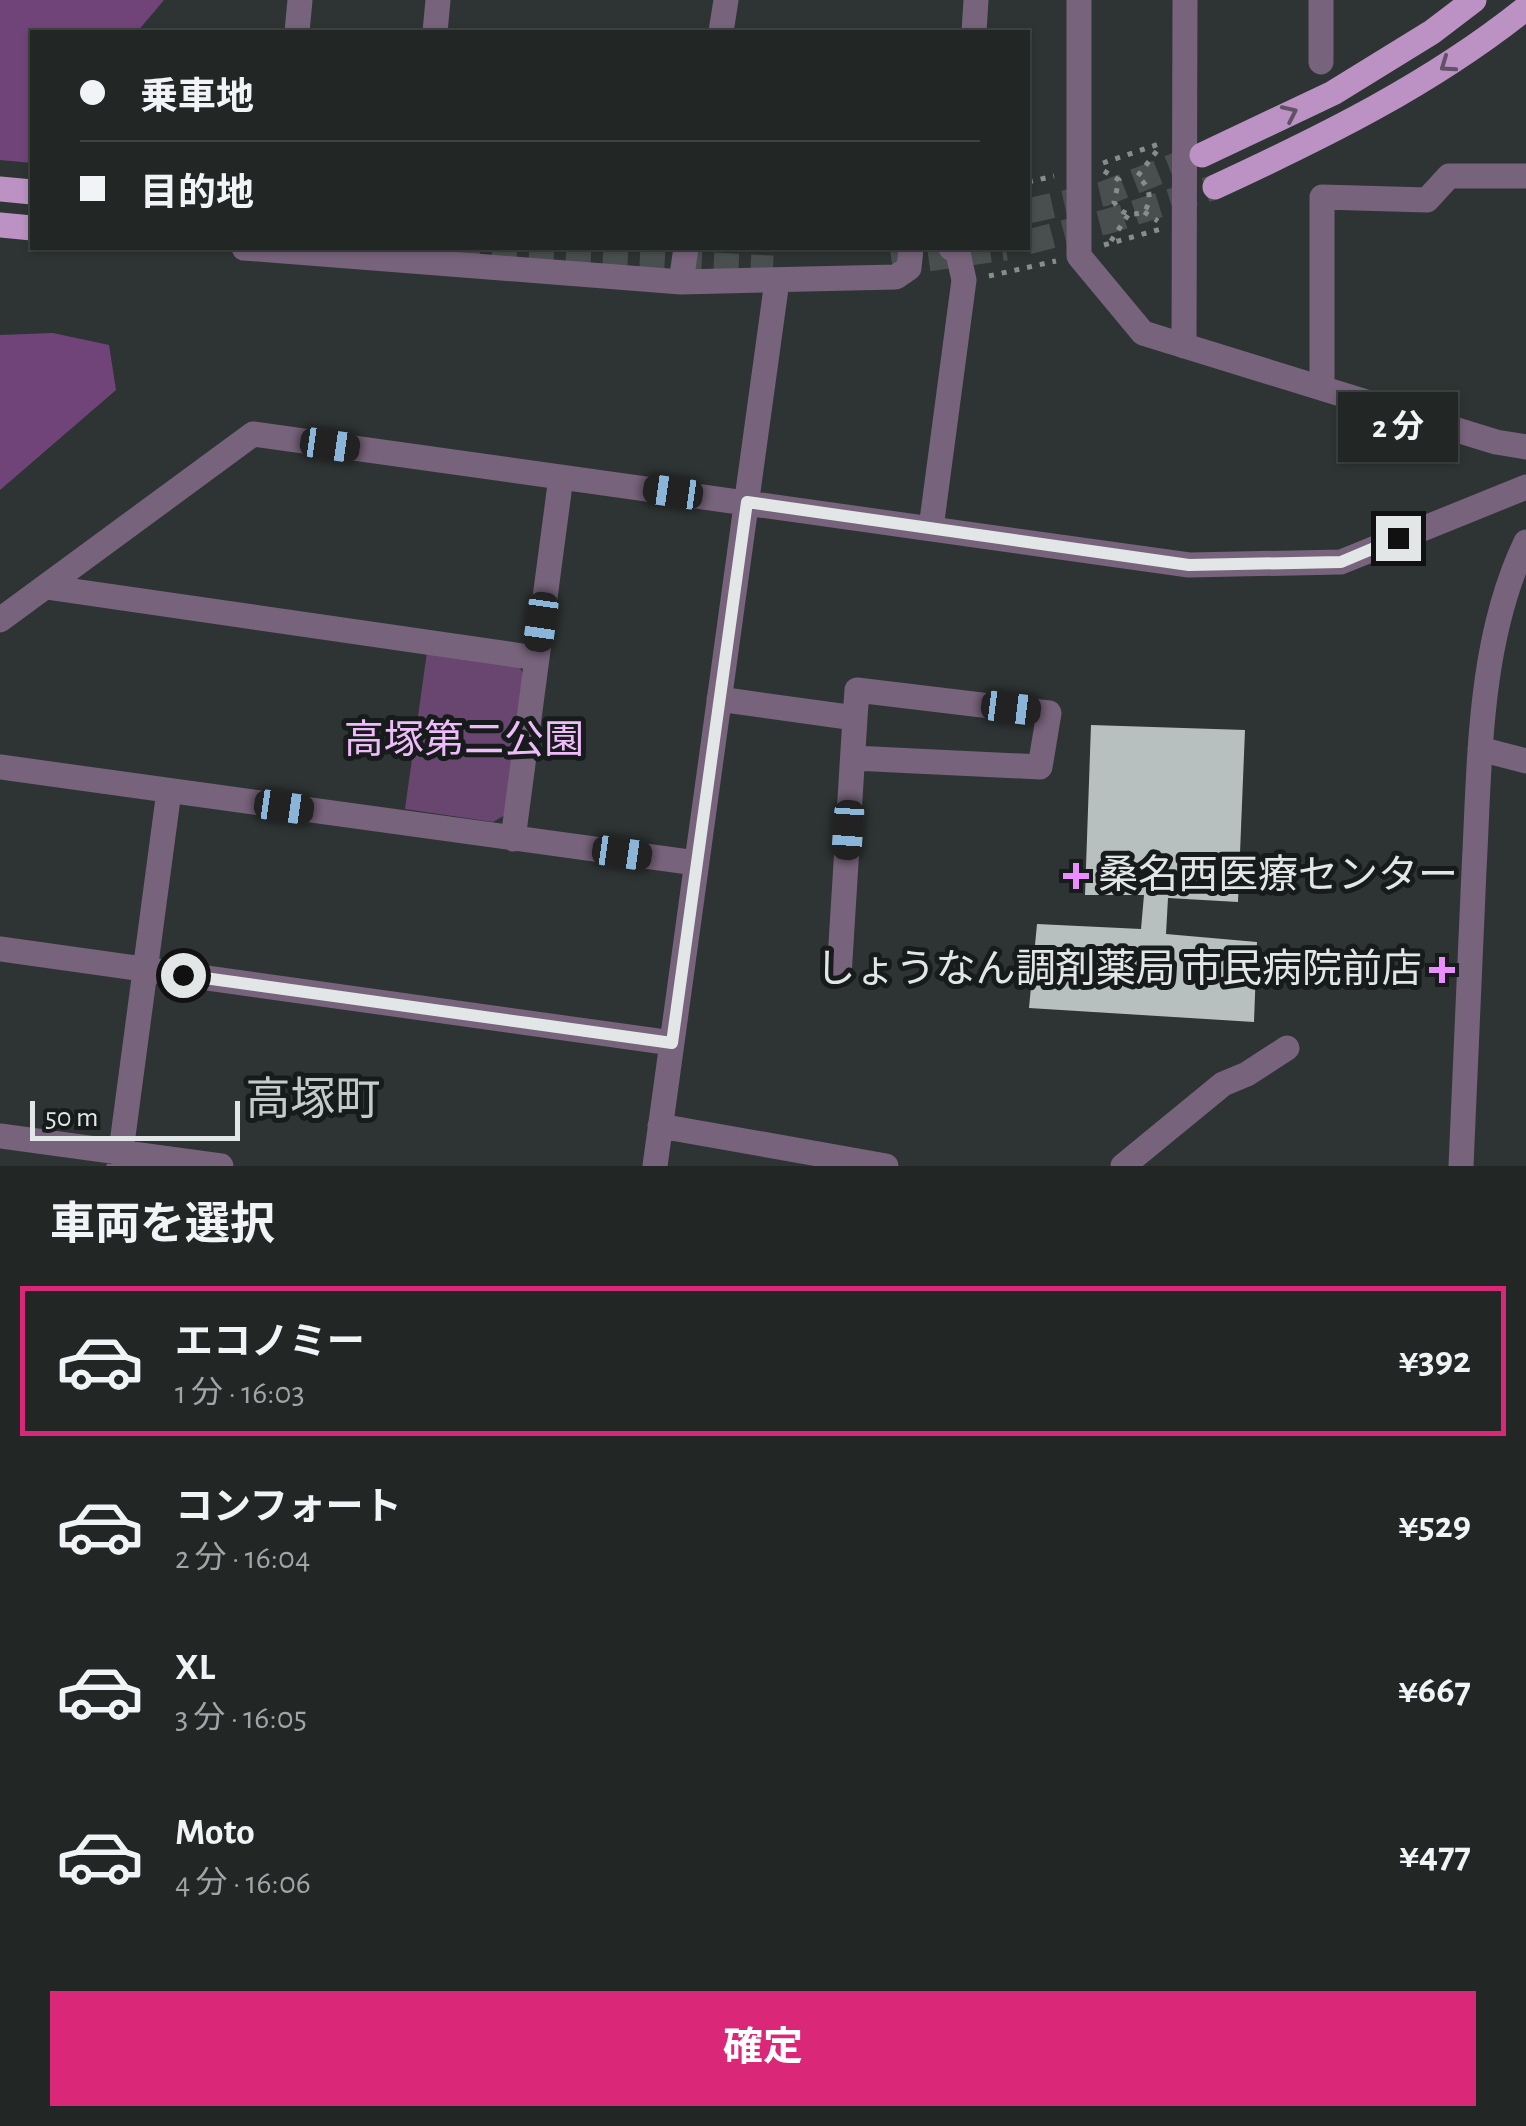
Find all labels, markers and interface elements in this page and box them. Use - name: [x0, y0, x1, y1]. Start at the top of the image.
- one-way arrow: [1439, 53, 1458, 71]
- text: 乗車地: [140, 79, 254, 117]
- one-way arrow: [1280, 106, 1298, 126]
- text: 目的地: [140, 175, 254, 213]
- callout: 2 分: [1338, 393, 1458, 463]
- text: 2 分: [1372, 411, 1424, 443]
- car: [298, 426, 362, 464]
- car: [641, 473, 705, 511]
- route end: [1376, 516, 1421, 561]
- car: [522, 590, 560, 654]
- car: [979, 689, 1043, 727]
- park label: 高塚第二公園: [344, 719, 584, 761]
- car: [252, 788, 316, 826]
- car: [831, 799, 865, 861]
- car: [590, 834, 654, 872]
- place label: 桑名西医療センター: [1098, 854, 1458, 896]
- marker: 桑名西医療センター: [1063, 863, 1089, 889]
- place label: しょうなん調剤薬局 市民病院前店: [815, 948, 1422, 990]
- route start: [161, 953, 206, 998]
- marker: しょうなん調剤薬局 市民病院前店: [1431, 959, 1453, 981]
- district label: 高塚町: [245, 1076, 381, 1123]
- scale bar: [30, 1096, 240, 1140]
- text: 50 m: [45, 1104, 99, 1132]
- text: 車両を選択: [50, 1203, 275, 1248]
- icon: car: [55, 1316, 145, 1406]
- text: エコノミー: [175, 1324, 365, 1362]
- text: ¥392: [1398, 1342, 1471, 1380]
- text: 1 分 · 16:03: [175, 1377, 305, 1409]
- icon: car: [55, 1481, 145, 1571]
- text: コンフォート: [175, 1489, 402, 1527]
- text: ¥529: [1398, 1507, 1471, 1545]
- text: 2 分 · 16:04: [175, 1542, 310, 1574]
- icon: car: [55, 1646, 145, 1736]
- text: XL: [175, 1649, 215, 1687]
- text: ¥667: [1398, 1672, 1471, 1710]
- text: 3 分 · 16:05: [175, 1702, 307, 1734]
- icon: car: [55, 1811, 145, 1901]
- text: Moto: [175, 1814, 255, 1852]
- text: ¥477: [1399, 1837, 1471, 1875]
- text: 4 分 · 16:06: [175, 1867, 311, 1899]
- button: 確定: [50, 1991, 1476, 2106]

